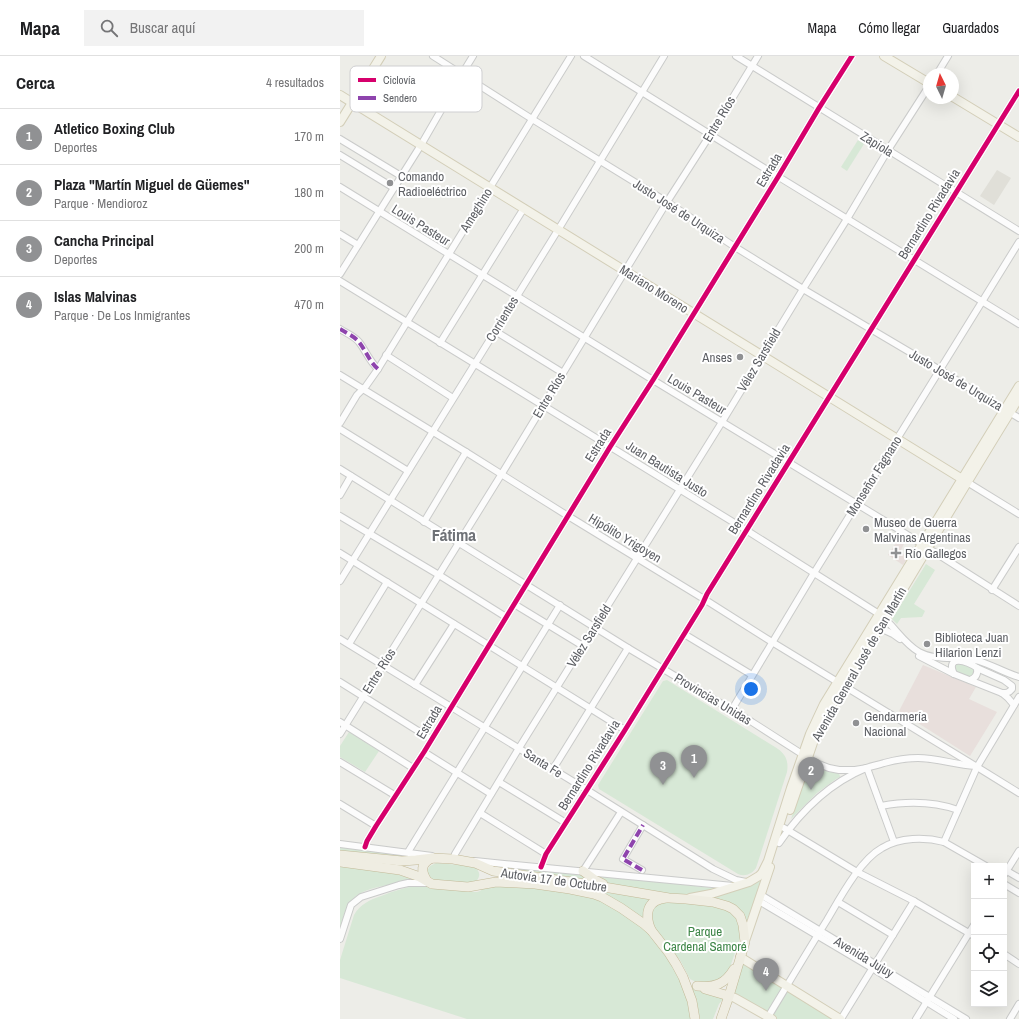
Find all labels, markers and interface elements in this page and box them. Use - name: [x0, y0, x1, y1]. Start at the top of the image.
- search box: [84, 10, 364, 46]
- text: Mapa: [20, 15, 60, 41]
- icon: search: [98, 17, 120, 39]
- text: Buscar aquí: [130, 17, 195, 38]
- text: Mapa: [808, 19, 836, 37]
- text: Cómo llegar: [858, 19, 920, 37]
- text: Guardados: [942, 19, 999, 37]
- legend: [350, 66, 482, 112]
- north arrow: [923, 68, 959, 104]
- text: Cerca: [16, 71, 55, 94]
- text: Ciclovía: [383, 73, 416, 87]
- text: 4 resultados: [266, 74, 324, 91]
- text: Sendero: [383, 91, 417, 105]
- street label: Entre Ríos: [699, 93, 739, 145]
- text: Atletico Boxing Club: [54, 118, 175, 139]
- street label: Zapiola: [857, 127, 897, 161]
- text: 1: [26, 128, 32, 145]
- text: 170 m: [294, 128, 324, 145]
- text: Deportes: [54, 139, 97, 156]
- street label: Estrada: [752, 150, 786, 190]
- street label: Bernardino Rivadavia: [894, 165, 964, 262]
- place label: Comando Radioeléctrico: [398, 168, 467, 200]
- text: Plaza "Martín Miguel de Güemes": [54, 174, 250, 195]
- street label: Justo José de Urquiza: [630, 175, 728, 247]
- marker: Comando Radioeléctrico: [385, 178, 395, 188]
- text: 2: [26, 184, 32, 201]
- text: 180 m: [294, 184, 324, 201]
- street label: Ameghino: [455, 185, 496, 236]
- text: Parque · Mendioroz: [54, 195, 148, 212]
- street label: Louis Pasteur: [389, 200, 454, 250]
- text: Cancha Principal: [54, 230, 154, 251]
- text: 3: [26, 240, 32, 257]
- text: 200 m: [294, 240, 324, 257]
- text: Deportes: [54, 251, 97, 268]
- street label: Mariano Moreno: [616, 261, 692, 317]
- text: Islas Malvinas: [54, 286, 137, 307]
- street label: Corrientes: [482, 293, 522, 345]
- text: 4: [26, 296, 32, 313]
- text: 470 m: [294, 296, 324, 313]
- text: Parque · De Los Inmigrantes: [54, 307, 190, 324]
- street label: Vélez Sarsfield: [733, 325, 785, 395]
- street label: Justo José de Urquiza: [906, 345, 1006, 415]
- place label: Anses: [701, 349, 732, 366]
- marker: Anses: [735, 352, 745, 362]
- street label: Entre Ríos: [529, 369, 569, 421]
- street label: Louis Pasteur: [664, 370, 730, 418]
- street label: Estrada: [581, 425, 615, 465]
- street label: Monseñor Fagnano: [842, 432, 906, 519]
- street label: Juan Bautista Justo: [623, 437, 711, 501]
- street label: Bernardino Rivadavia: [724, 440, 794, 537]
- street label: Hipólito Yrigoyen: [585, 510, 665, 566]
- place label: Museo de Guerra Malvinas Argentinas: [874, 514, 971, 546]
- district label: Fátima: [432, 523, 476, 546]
- marker: Museo de Guerra Malvinas Argentinas: [861, 524, 871, 534]
- place label: Río Gallegos: [905, 545, 967, 562]
- marker: Río Gallegos: [890, 547, 902, 559]
- street label: Avenida General José de San Martín: [807, 584, 910, 745]
- street label: Vélez Sarsfield: [563, 601, 615, 671]
- place label: Biblioteca Juan Hilarion Lenzi: [935, 629, 1009, 661]
- marker: Biblioteca Juan Hilarion Lenzi: [922, 639, 932, 649]
- street label: Entre Ríos: [358, 645, 400, 697]
- street label: Provincias Unidas: [671, 669, 755, 729]
- your location: [741, 679, 761, 699]
- street label: Estrada: [412, 702, 446, 742]
- place label: Gendarmería Nacional: [864, 708, 927, 740]
- street label: Bernardino Rivadavia: [554, 716, 624, 813]
- marker: Gendarmería Nacional: [851, 718, 861, 728]
- street label: Santa Fe: [520, 744, 566, 782]
- pin: 1: [681, 745, 707, 778]
- pin: 3: [650, 752, 676, 785]
- pin: 2: [798, 757, 824, 790]
- map controls: [971, 863, 1007, 1007]
- button: +: [971, 863, 1007, 899]
- street label: Autovía 17 de Octubre: [499, 864, 608, 896]
- button: −: [971, 899, 1007, 935]
- park label: Parque Cardenal Samoré: [663, 923, 747, 955]
- street label: Avenida Jujuy: [830, 932, 898, 982]
- button: locate: [971, 935, 1007, 971]
- pin: 4: [753, 958, 779, 991]
- button: layers: [971, 971, 1007, 1007]

